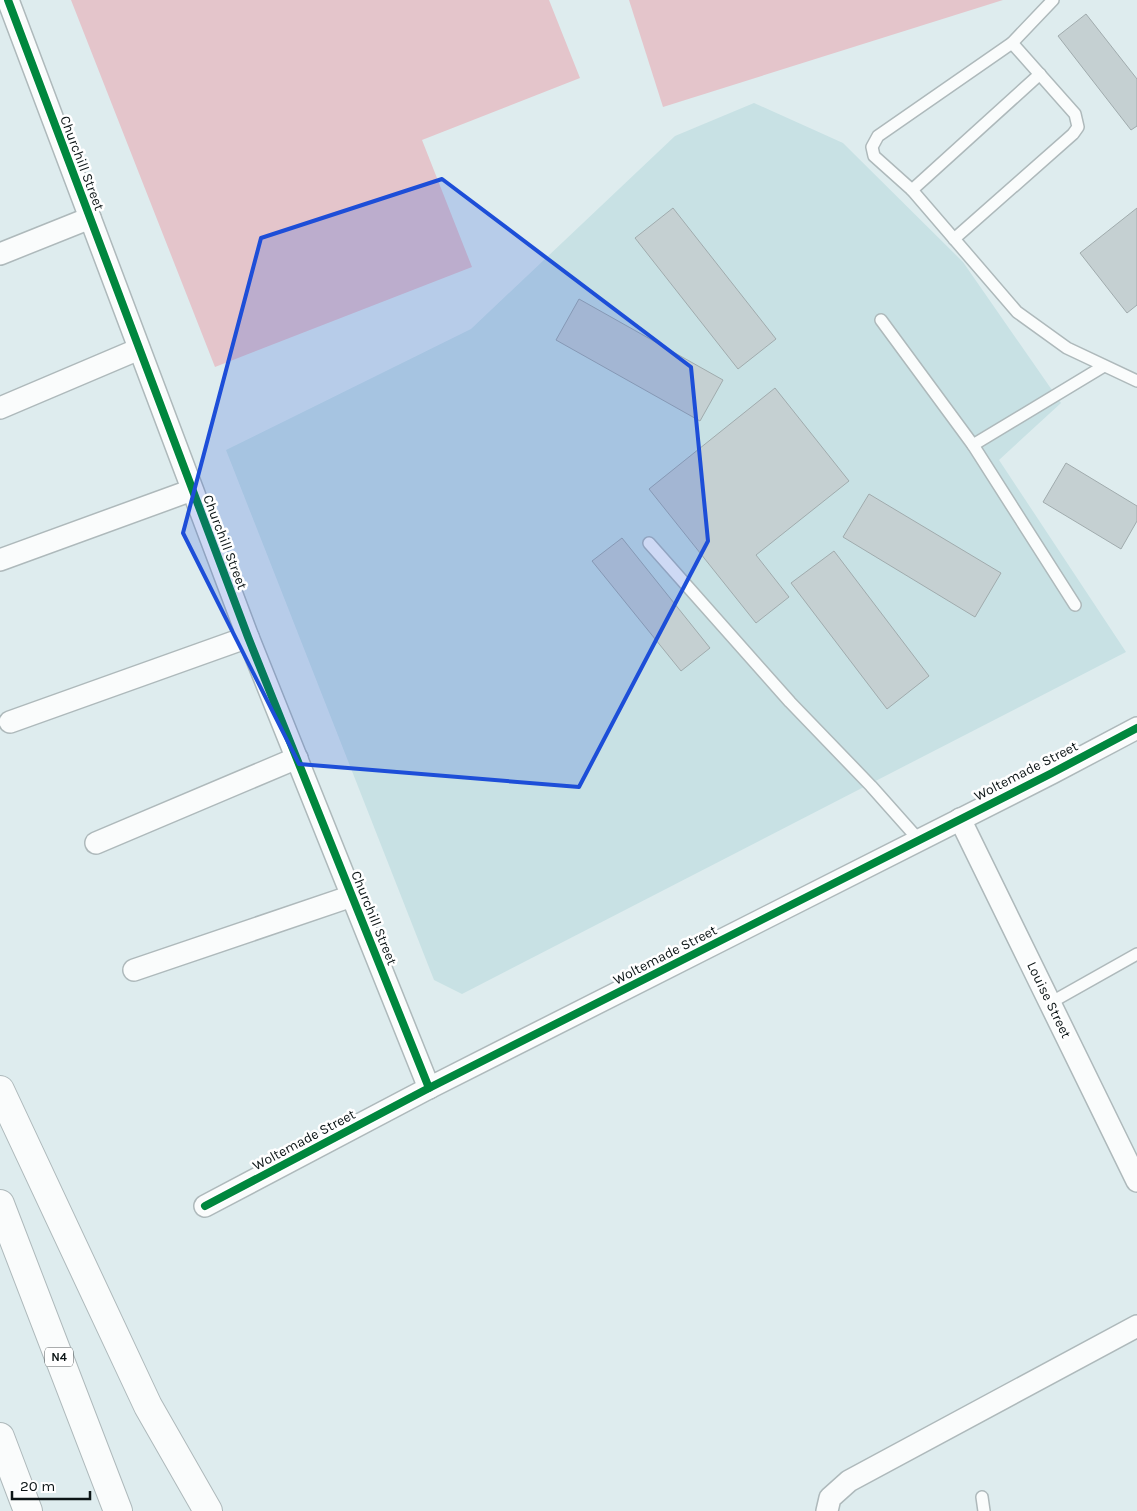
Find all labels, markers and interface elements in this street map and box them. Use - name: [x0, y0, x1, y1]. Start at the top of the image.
- street label: Churchill Street: [56, 113, 108, 213]
- street label: Churchill Street: [199, 492, 251, 592]
- street label: Woltemade Street: [971, 738, 1081, 804]
- street label: Churchill Street: [347, 868, 401, 968]
- street label: Woltemade Street: [610, 922, 720, 988]
- street label: Louise Street: [1023, 959, 1075, 1041]
- street label: Woltemade Street: [250, 1106, 358, 1174]
- road number: N4: [45, 1348, 73, 1366]
- scale bar: [12, 1468, 90, 1500]
- text: 20 m: [20, 1477, 55, 1495]

